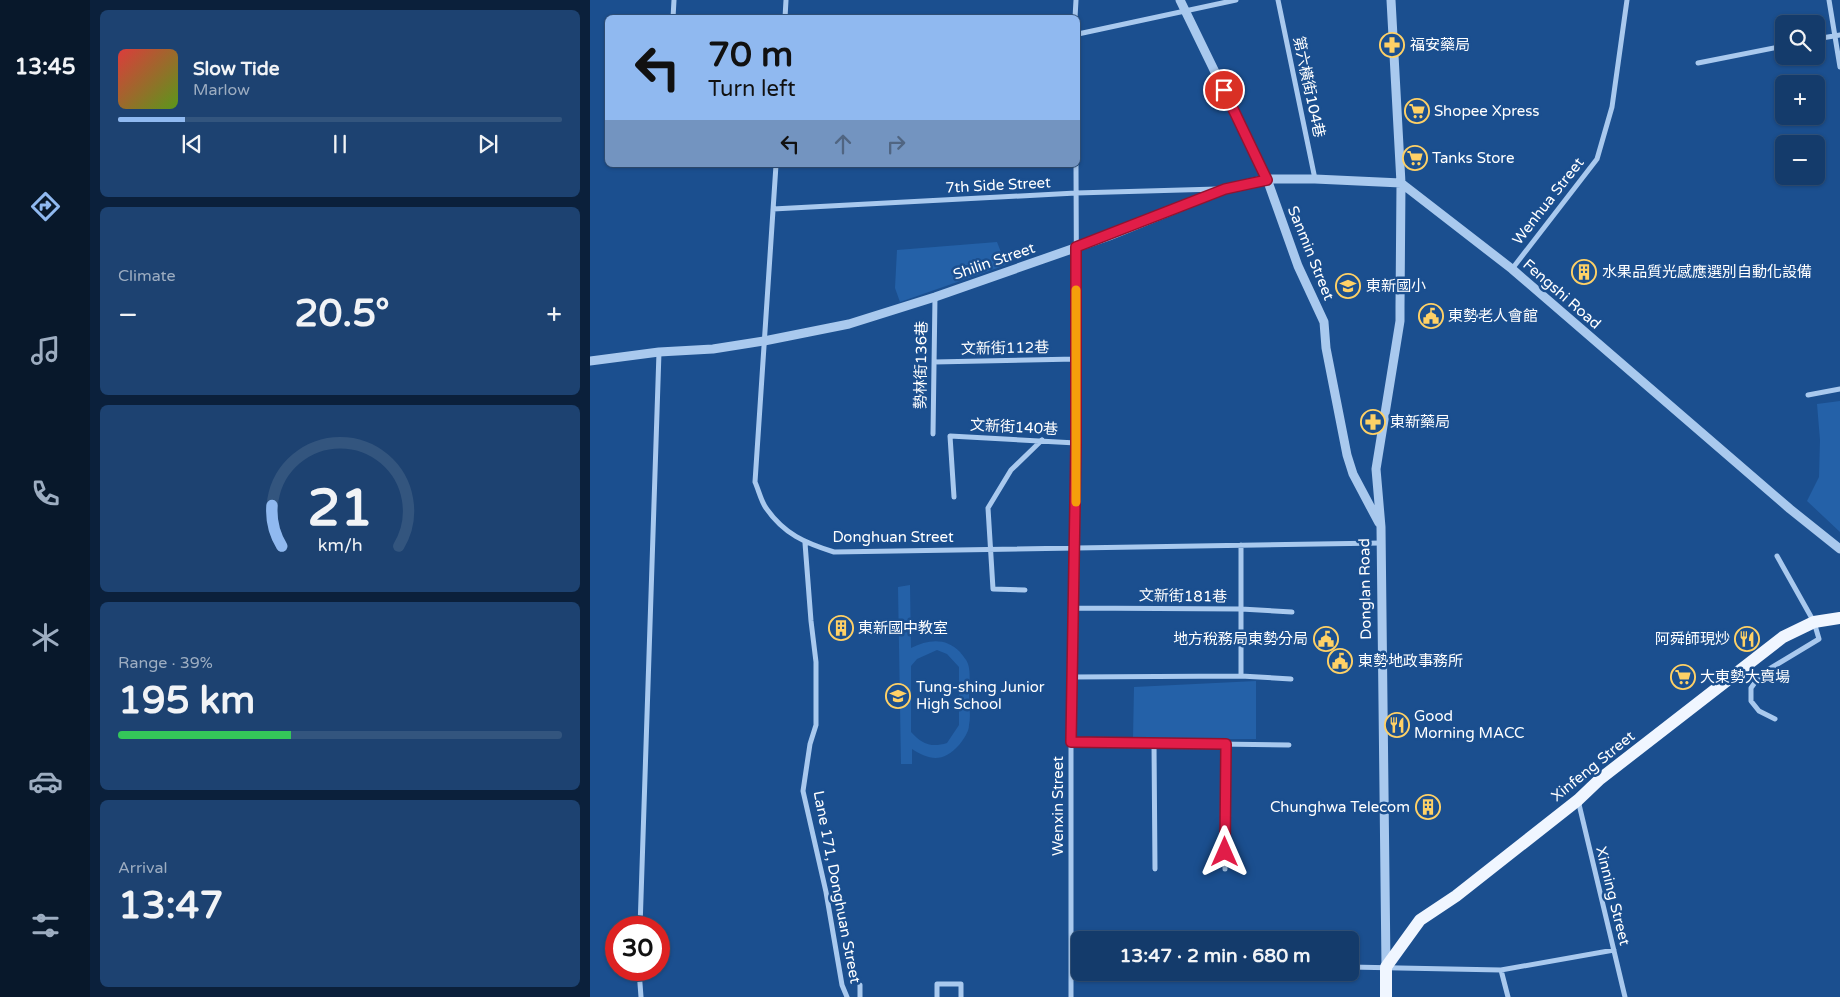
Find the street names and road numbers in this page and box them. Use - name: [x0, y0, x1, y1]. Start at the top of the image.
- street label: 第六橫街104巷: [1289, 35, 1329, 139]
- street label: Wenhua Street: [1508, 154, 1588, 248]
- street label: 7th Side Street: [945, 173, 1052, 197]
- street label: Sanmin Street: [1284, 203, 1338, 303]
- street label: Shilin Street: [951, 239, 1038, 283]
- street label: Fengshi Road: [1519, 255, 1605, 333]
- street label: 勢林街136巷: [911, 321, 931, 409]
- street label: 文新街112巷: [961, 338, 1049, 358]
- street label: 文新街140巷: [969, 416, 1059, 438]
- street label: Donghuan Street: [832, 528, 954, 546]
- street label: Donglan Road: [1355, 538, 1375, 640]
- street label: 文新街181巷: [1139, 586, 1227, 606]
- street label: Xinfeng Street: [1548, 727, 1638, 805]
- street label: Wenxin Street: [1049, 756, 1067, 856]
- street label: Lane 171, Donghuan Street: [809, 789, 865, 985]
- street label: Xinning Street: [1592, 845, 1634, 948]

